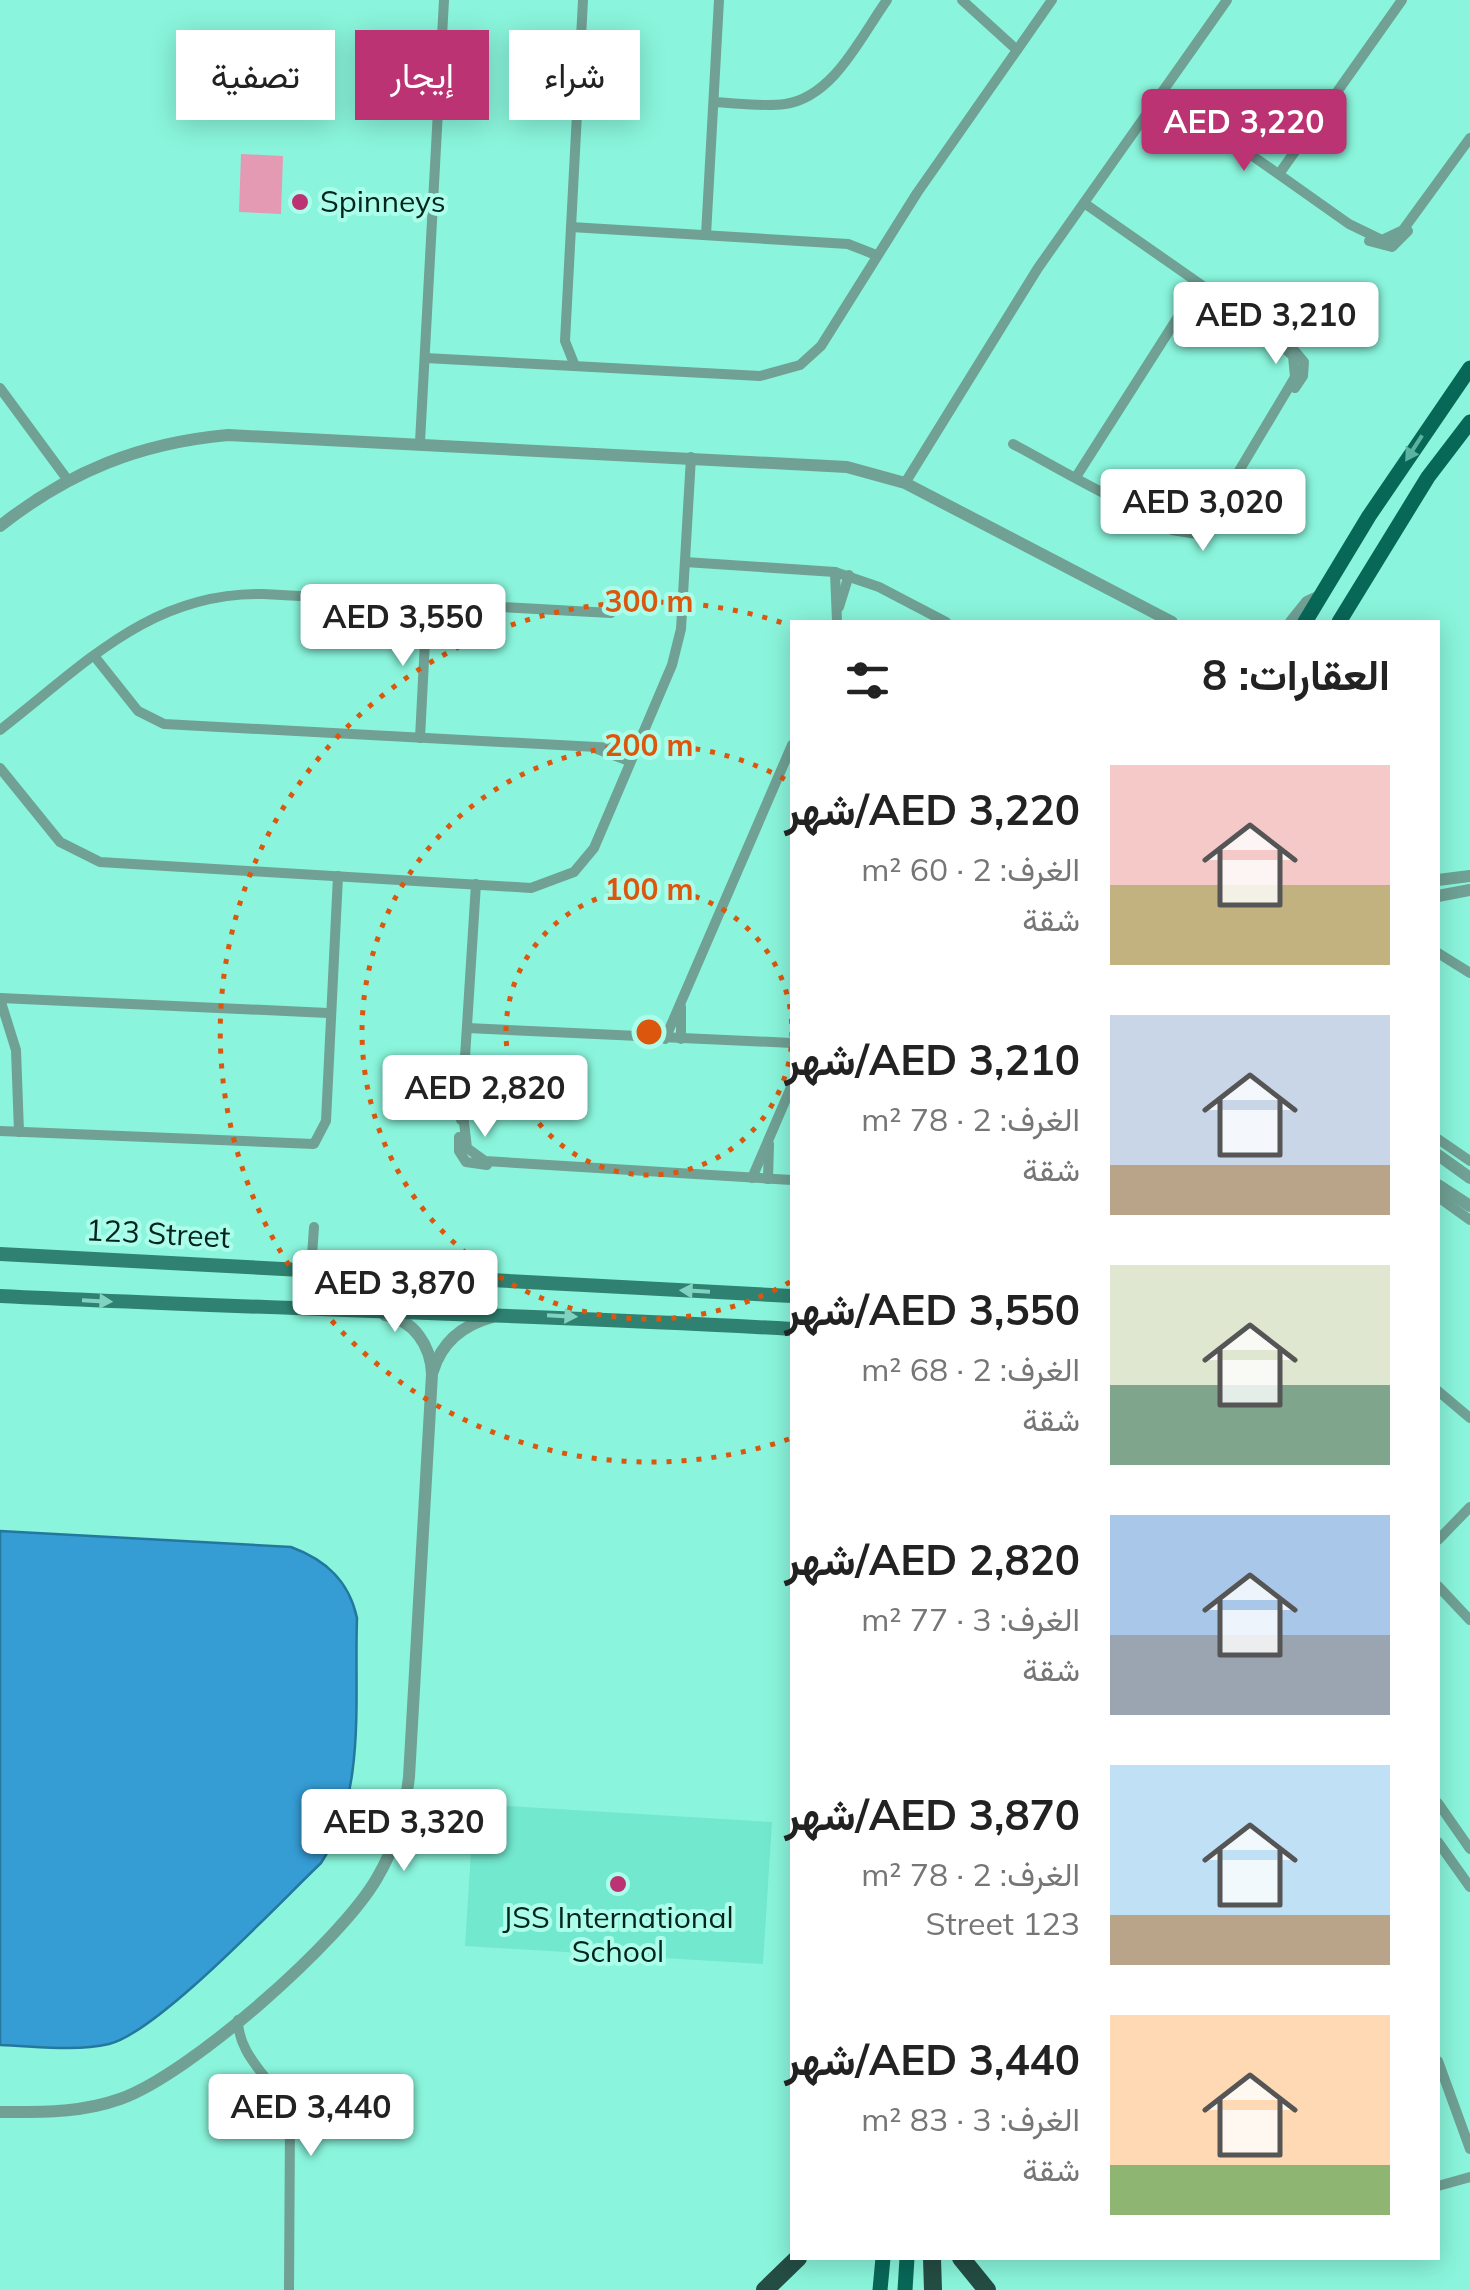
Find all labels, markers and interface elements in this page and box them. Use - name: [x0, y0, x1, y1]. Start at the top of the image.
- chip: تصفية: [176, 30, 335, 120]
- chip: إيجار: [355, 30, 489, 120]
- chip: شراء: [509, 30, 640, 120]
- pin: AED 3,220: [1130, 89, 1358, 174]
- text: AED 3,220: [1164, 101, 1324, 141]
- place label: Spinneys: [320, 182, 446, 220]
- marker: Spinneys: [289, 191, 311, 213]
- pin: AED 3,210: [1162, 282, 1390, 367]
- text: AED 3,210: [1196, 294, 1356, 334]
- one-way arrow: [1406, 434, 1424, 461]
- pin: AED 3,020: [1089, 469, 1317, 554]
- text: AED 3,020: [1123, 481, 1283, 521]
- text: 300 m: [604, 582, 694, 620]
- pin: AED 3,550: [289, 584, 517, 669]
- text: AED 3,550: [323, 596, 483, 636]
- text: العقارات: 8: [1202, 648, 1390, 701]
- icon: filters: [840, 653, 895, 708]
- text: 200 m: [604, 726, 694, 764]
- text: AED 3,220/شهر: [784, 783, 1080, 836]
- icon: home: [1190, 805, 1310, 925]
- text: الغرف: 2 · 60 m²: [861, 849, 1080, 889]
- text: 100 m: [604, 870, 694, 908]
- text: شقة: [1022, 899, 1080, 939]
- centre of rings: [631, 1014, 667, 1050]
- text: AED 3,210/شهر: [784, 1033, 1080, 1086]
- pin: AED 2,820: [371, 1055, 599, 1140]
- icon: home: [1190, 1055, 1310, 1175]
- text: AED 2,820: [405, 1067, 565, 1107]
- text: الغرف: 2 · 78 m²: [861, 1099, 1080, 1139]
- text: شقة: [1022, 1149, 1080, 1189]
- street label: 123 Street: [85, 1210, 231, 1256]
- pin: AED 3,870: [281, 1250, 509, 1335]
- text: AED 3,870: [315, 1262, 475, 1302]
- one-way arrow: [679, 1283, 711, 1299]
- text: AED 3,550/شهر: [784, 1283, 1080, 1336]
- one-way arrow: [82, 1293, 114, 1309]
- icon: home: [1190, 1305, 1310, 1425]
- one-way arrow: [547, 1308, 578, 1324]
- text: الغرف: 2 · 68 m²: [861, 1349, 1080, 1389]
- text: شقة: [1022, 1399, 1080, 1439]
- text: AED 2,820/شهر: [784, 1533, 1080, 1586]
- icon: home: [1190, 1555, 1310, 1675]
- text: الغرف: 3 · 77 m²: [861, 1599, 1080, 1639]
- text: شقة: [1022, 1649, 1080, 1689]
- text: AED 3,870/شهر: [784, 1788, 1080, 1841]
- pin: AED 3,320: [290, 1789, 518, 1874]
- text: AED 3,320: [324, 1801, 484, 1841]
- icon: home: [1190, 1805, 1310, 1925]
- text: الغرف: 2 · 78 m²: [861, 1854, 1080, 1894]
- marker: JSS International School: [607, 1873, 629, 1895]
- place label: JSS International School: [502, 1898, 734, 1970]
- text: 123 Street: [926, 1903, 1080, 1943]
- text: AED 3,440/شهر: [784, 2033, 1080, 2086]
- icon: home: [1190, 2055, 1310, 2175]
- pin: AED 3,440: [197, 2074, 425, 2159]
- text: AED 3,440: [231, 2086, 391, 2126]
- text: الغرف: 3 · 83 m²: [861, 2099, 1080, 2139]
- text: شقة: [1022, 2149, 1080, 2189]

